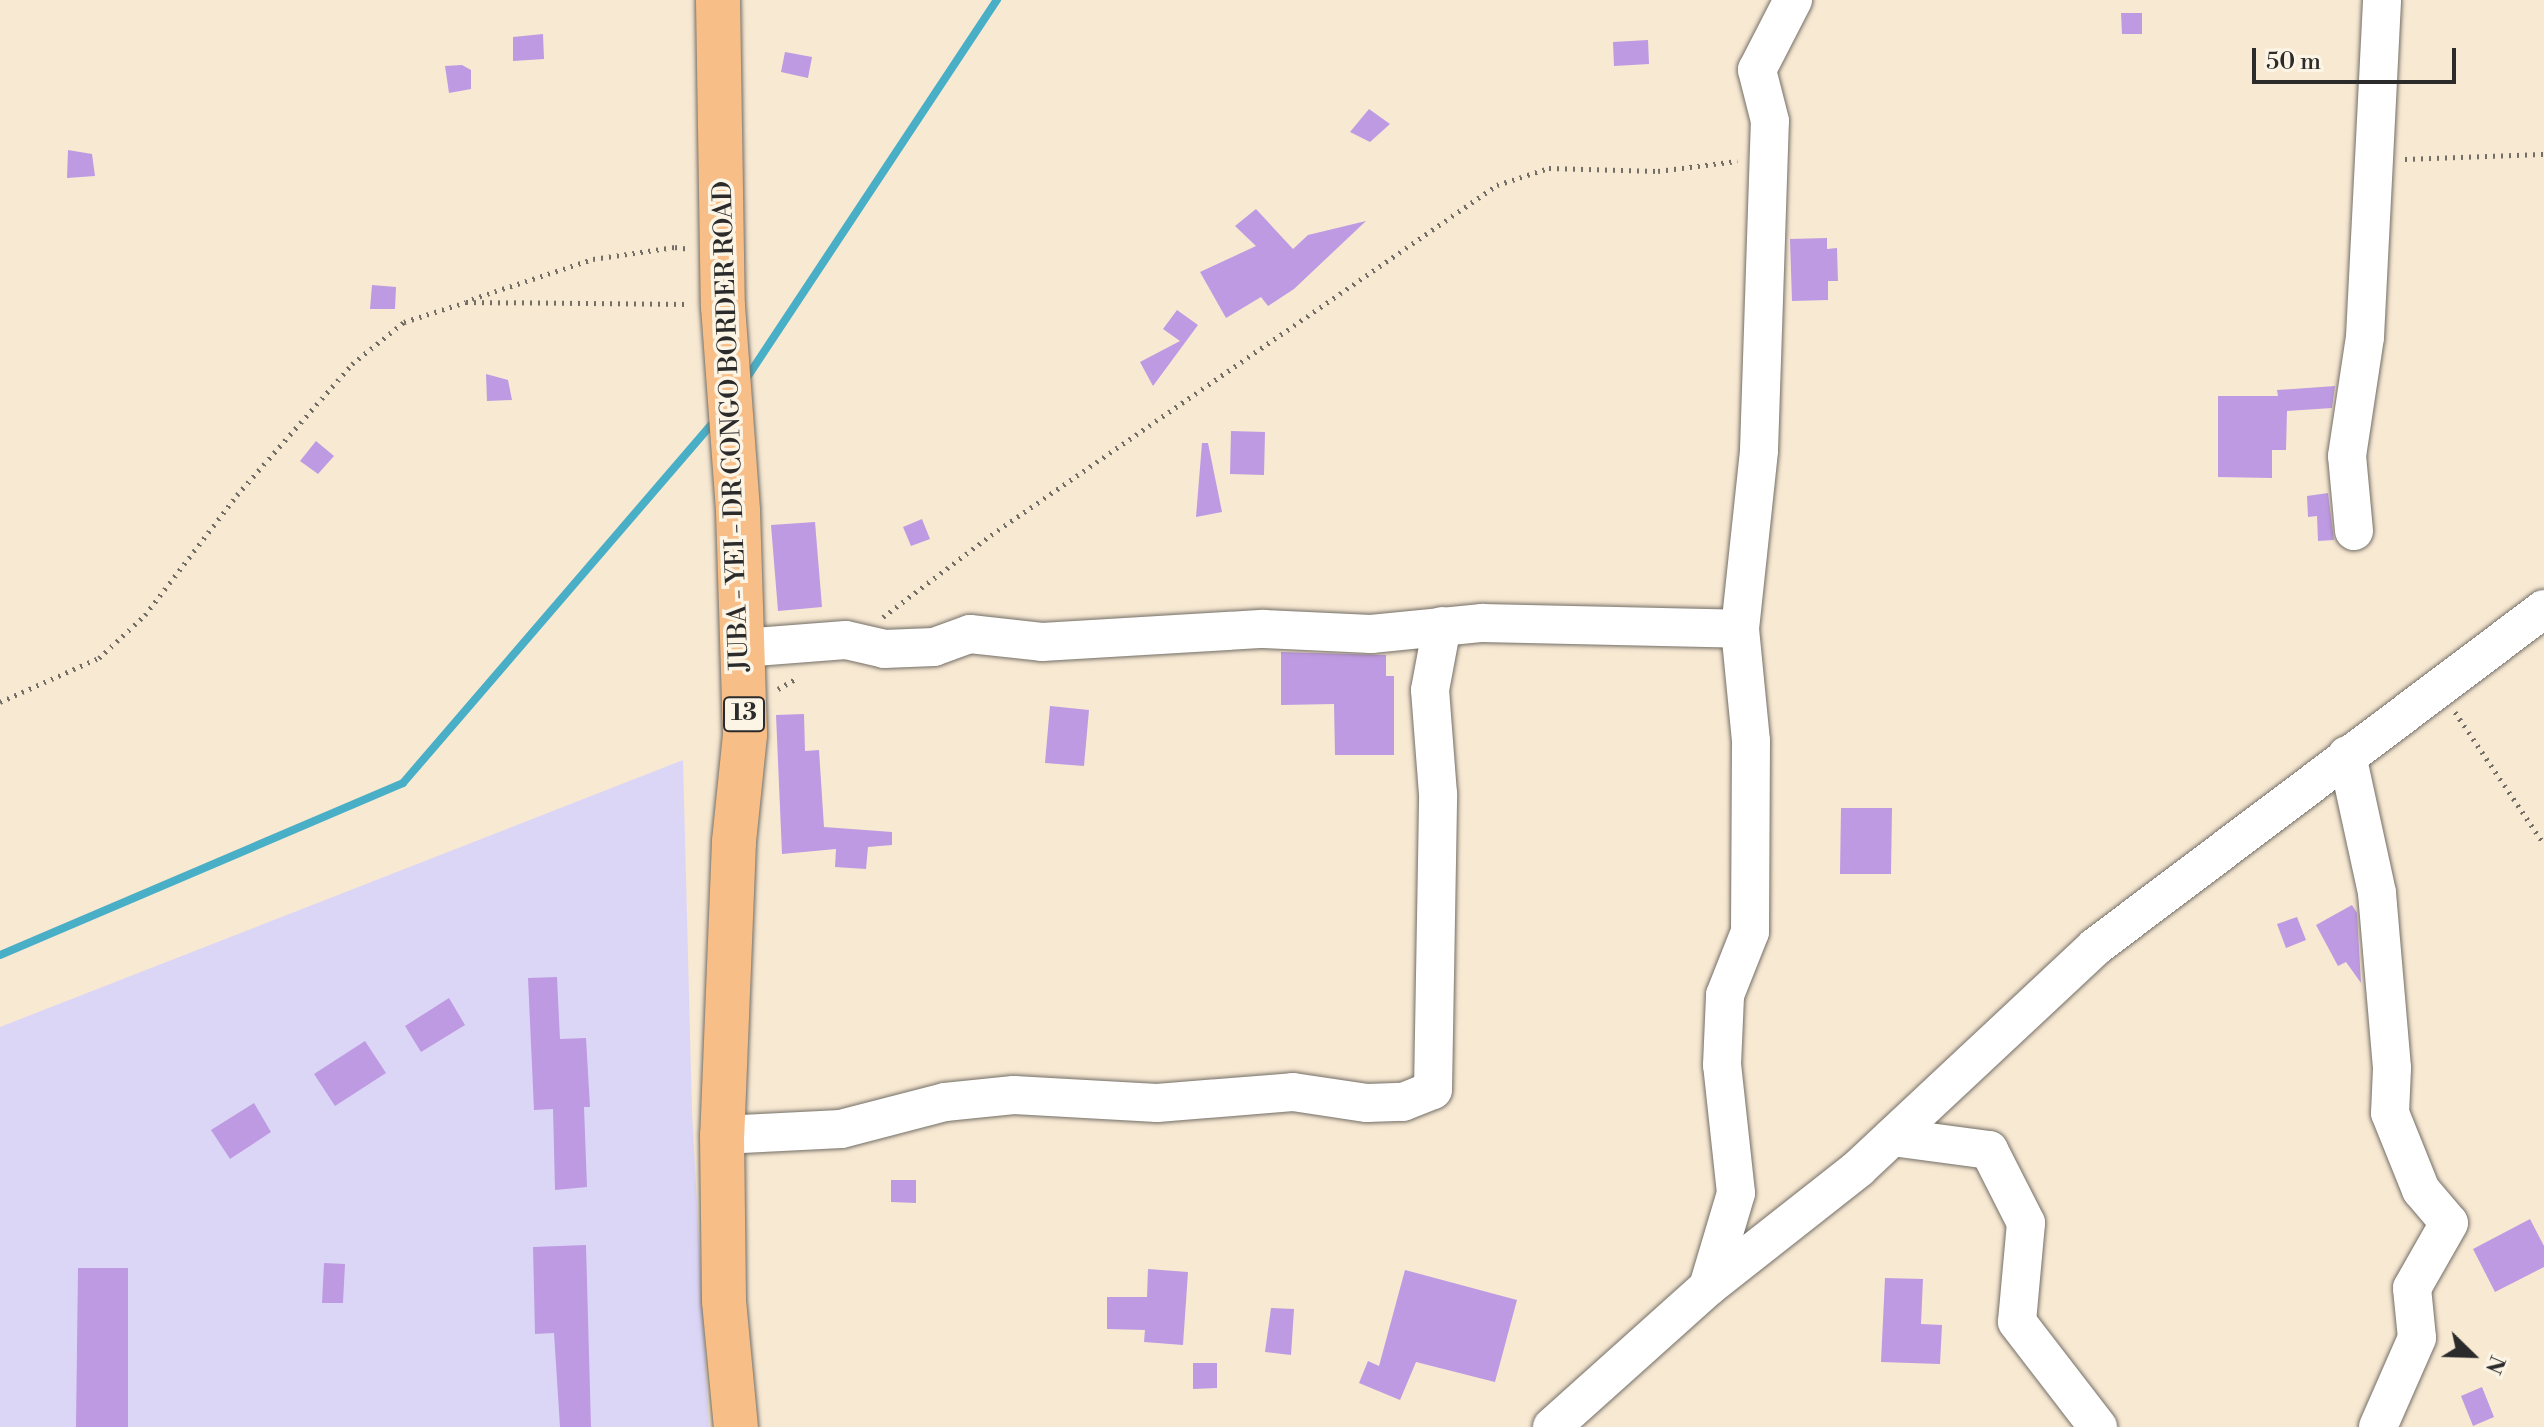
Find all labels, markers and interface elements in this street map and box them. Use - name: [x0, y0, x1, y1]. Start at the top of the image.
- scale bar: [2256, 32, 2460, 82]
- text: 50 m: [2266, 47, 2321, 77]
- street label: JUBA - YEI - DR CONGO BORDER ROAD: [708, 180, 756, 672]
- road number: 13: [722, 694, 766, 734]
- north arrow: [2432, 1315, 2512, 1395]
- text: N: [2479, 1351, 2510, 1378]

